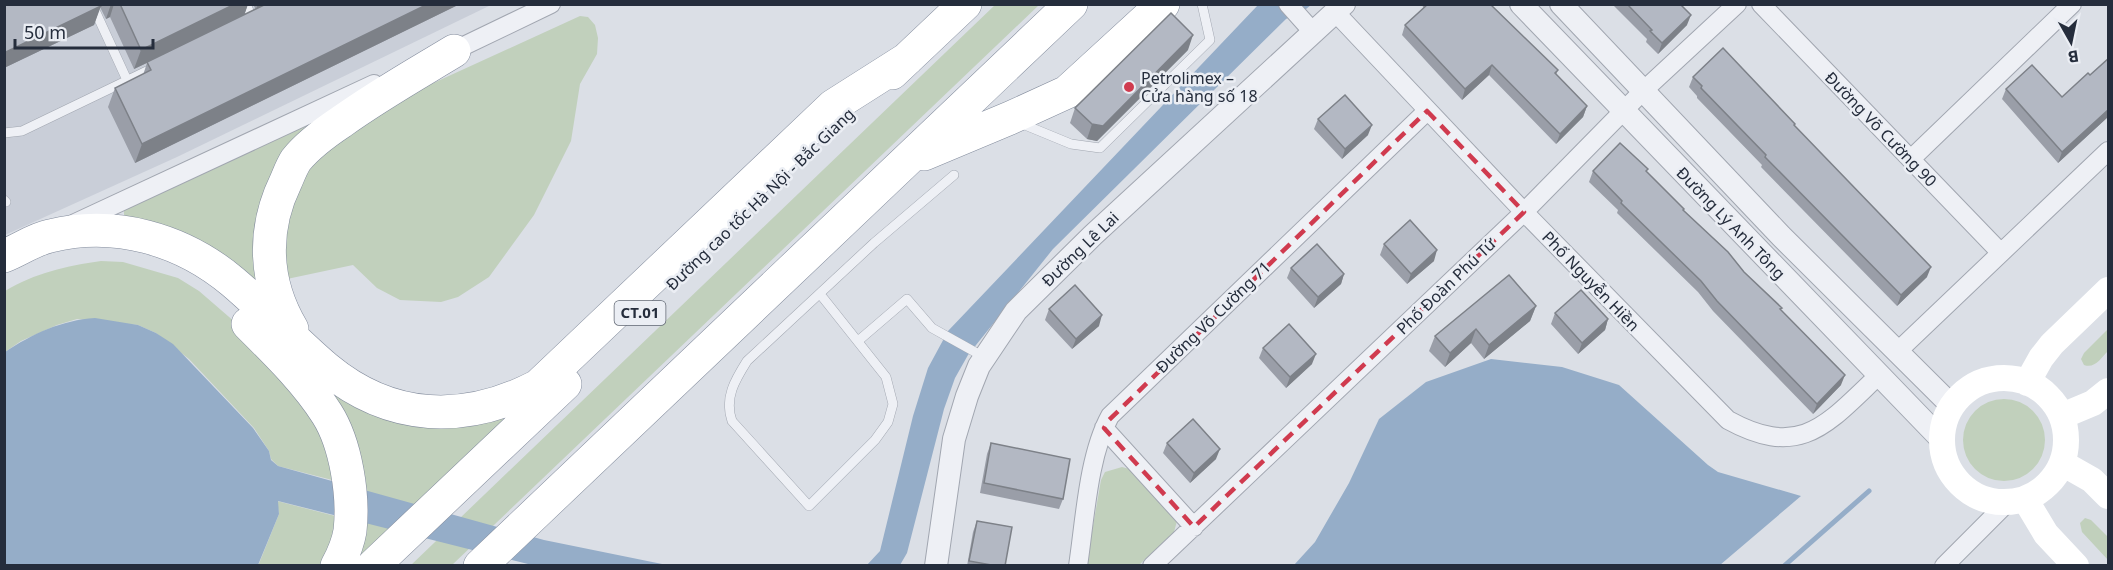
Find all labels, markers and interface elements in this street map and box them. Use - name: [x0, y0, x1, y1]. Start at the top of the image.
- scale bar: [15, 12, 153, 50]
- north arrow: [2041, 12, 2101, 72]
- text: 50 m: [24, 20, 66, 44]
- text: B: [2066, 45, 2080, 69]
- place label: Petrolimex – Cửa hàng số 18: [1141, 67, 1258, 107]
- street label: Đường Võ Cường 90: [1820, 67, 1942, 191]
- marker: Petrolimex – Cửa hàng số 18: [1122, 80, 1136, 94]
- street label: Đường cao tốc Hà Nội - Bắc Giang: [661, 103, 859, 295]
- street label: Đường Lý Anh Tông: [1672, 162, 1790, 284]
- street label: Đường Lê Lai: [1037, 207, 1123, 291]
- street label: Phố Nguyễn Hiền: [1537, 226, 1645, 336]
- street label: Phố Đoàn Phú Tứ: [1391, 232, 1501, 339]
- street label: Đường Võ Cường 71: [1151, 256, 1275, 378]
- road number: CT.01: [614, 301, 666, 325]

